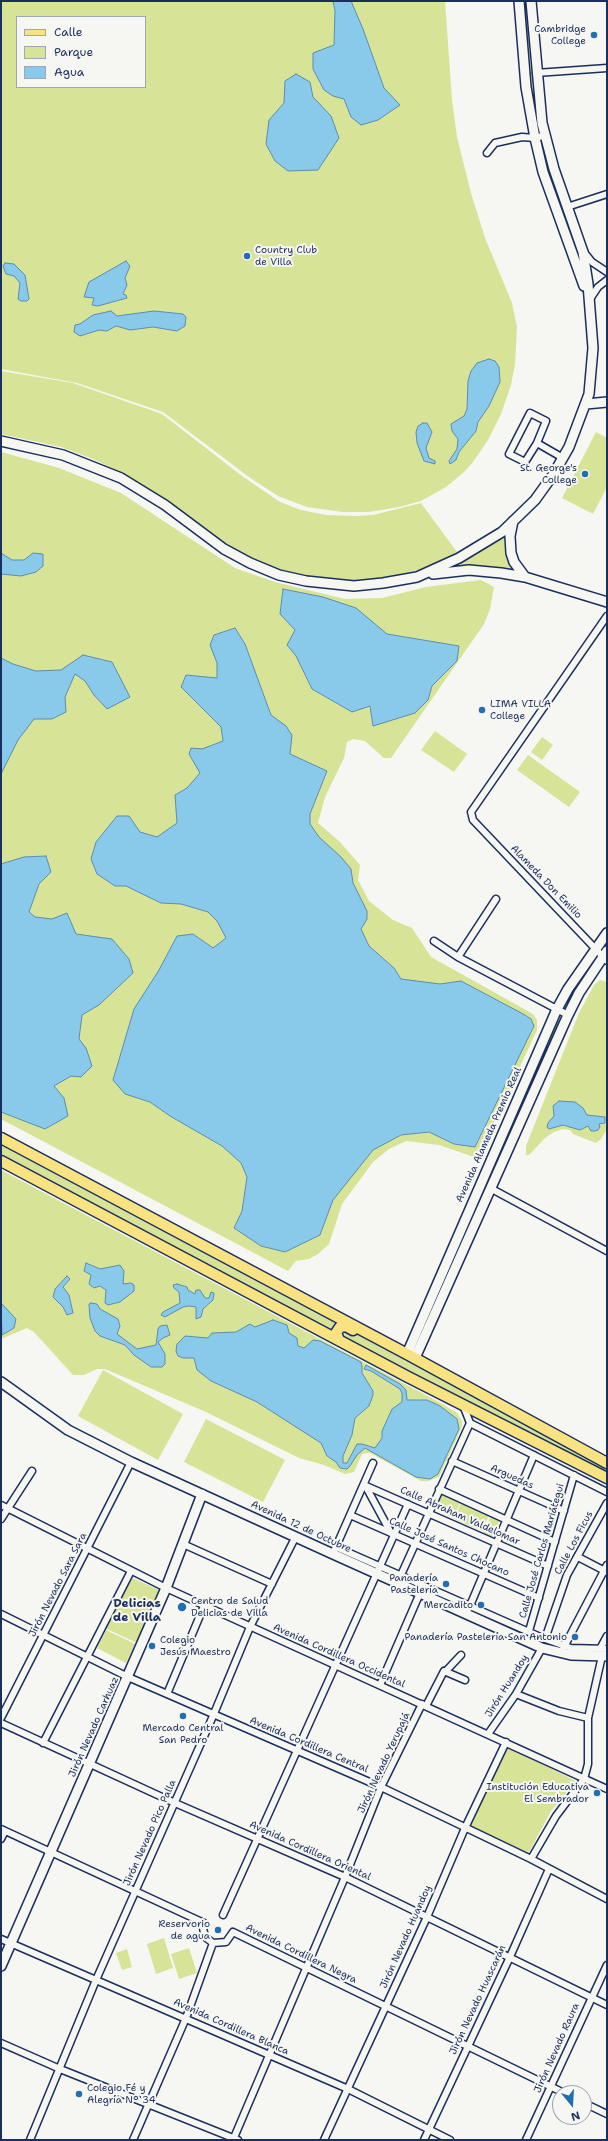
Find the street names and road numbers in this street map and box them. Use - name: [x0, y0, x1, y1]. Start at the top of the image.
- street label: Alameda Don Emilio: [508, 843, 584, 921]
- street label: Avenida Alameda Premio Real: [454, 1066, 524, 1204]
- street label: Arguedas: [488, 1462, 536, 1492]
- street label: Calle José Carlos Mariátegui: [517, 1482, 567, 1620]
- street label: Calle Abraham Valdelomar: [398, 1484, 522, 1548]
- street label: Avenida 12 de Octubre: [249, 1498, 353, 1556]
- street label: Calle Los Ficus: [552, 1509, 596, 1577]
- street label: Calle José Santos Chocano: [387, 1515, 511, 1579]
- street label: Jirón Nevado Sara Sara: [26, 1531, 90, 1639]
- street label: Avenida Cordillera Occidental: [271, 1621, 407, 1691]
- street label: Jirón Huandoy: [483, 1652, 531, 1720]
- street label: Jirón Nevado Carhuaz: [66, 1675, 122, 1779]
- street label: Jirón Nevado Yerupajá: [355, 1711, 413, 1815]
- street label: Avenida Cordillera Central: [248, 1714, 370, 1776]
- street label: Jirón Nevado Pico Palla: [121, 1778, 179, 1888]
- street label: Avenida Cordillera Oriental: [247, 1819, 373, 1883]
- street label: Jirón Nevado Huandoy: [378, 1884, 434, 1990]
- street label: Avenida Cordillera Negra: [243, 1922, 359, 1986]
- street label: Jirón Nevado Huascarán: [447, 1943, 509, 2057]
- street label: Avenida Cordillera Blanca: [171, 1996, 291, 2058]
- street label: Jirón Nevado Raura: [532, 2001, 582, 2095]

